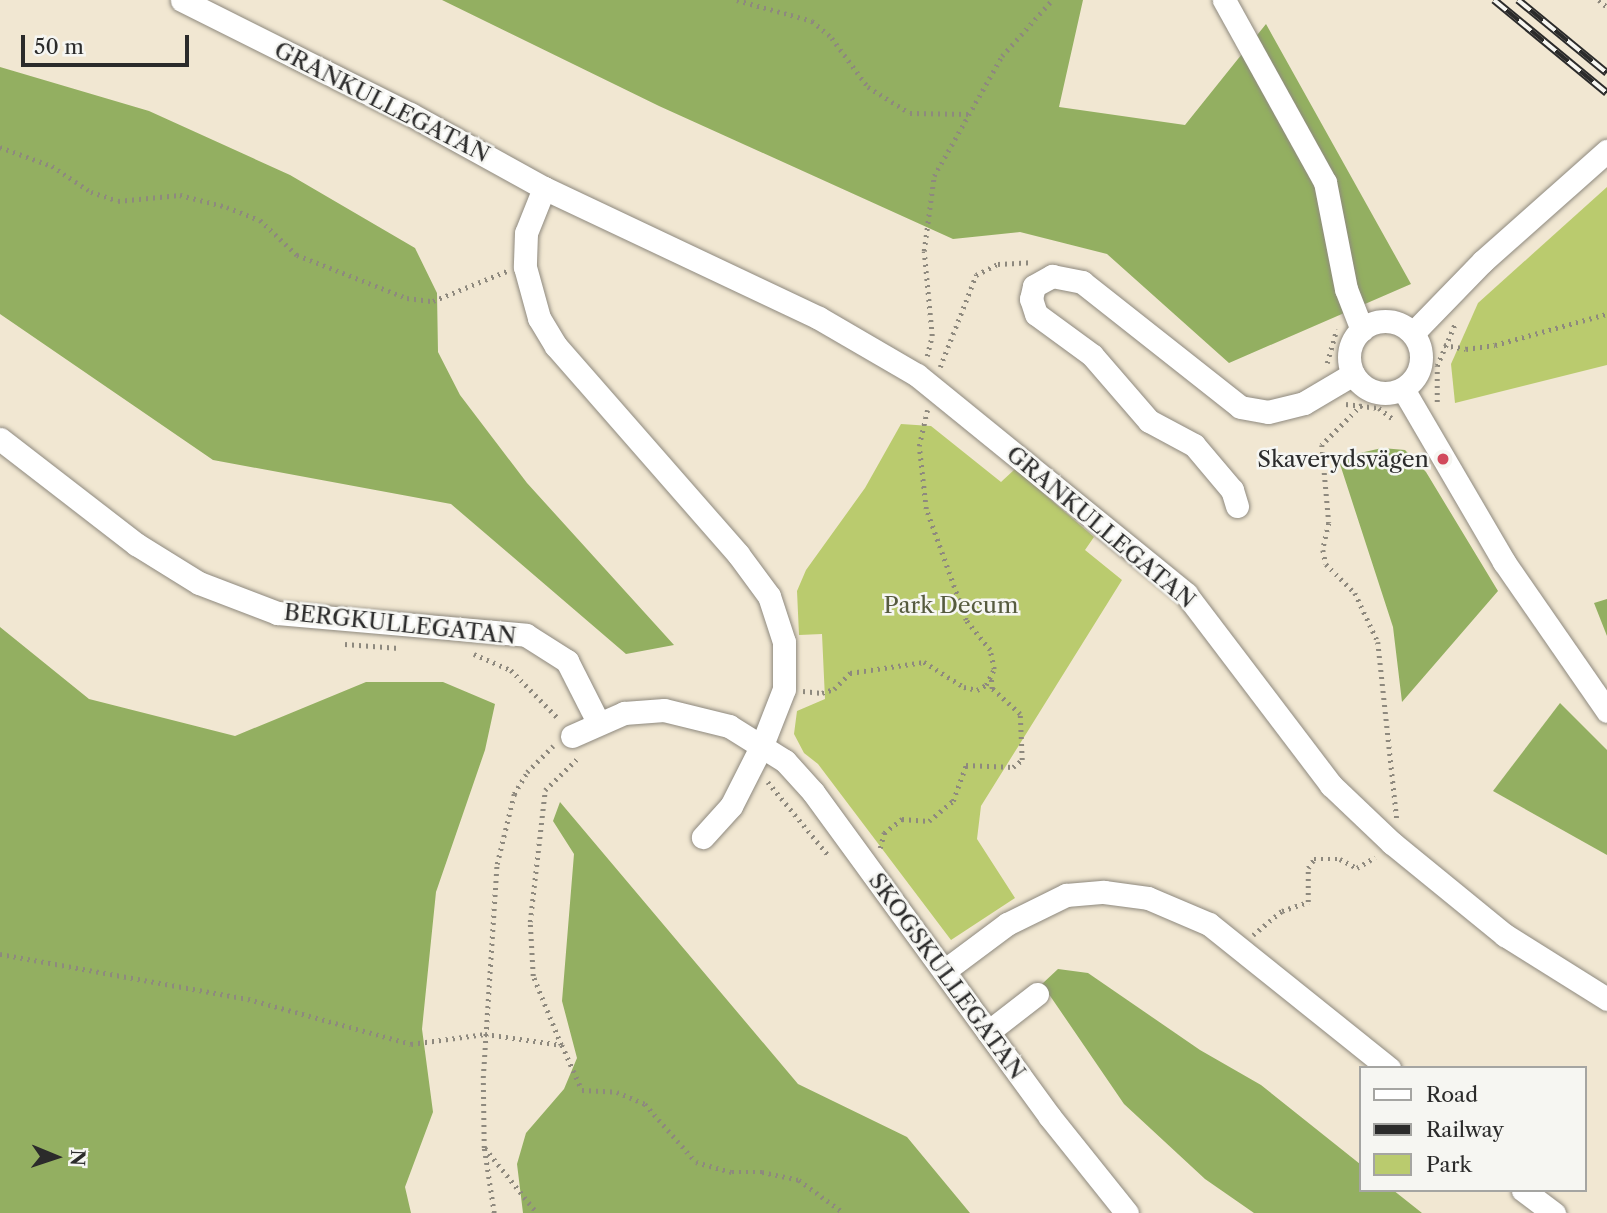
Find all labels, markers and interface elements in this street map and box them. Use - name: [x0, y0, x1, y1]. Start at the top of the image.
- scale bar: [24, 21, 192, 65]
- text: 50 m: [34, 34, 84, 59]
- street label: GRANKULLEGATAN: [270, 36, 494, 168]
- street label: GRANKULLEGATAN: [1001, 440, 1201, 614]
- place label: Skaverydsvägen: [1257, 445, 1429, 473]
- marker: Skaverydsvägen: [1435, 451, 1451, 467]
- park label: Park Decum: [883, 591, 1019, 619]
- street label: BERGKULLEGATAN: [282, 598, 518, 650]
- street label: SKOGSKULLEGATAN: [863, 867, 1031, 1085]
- legend: [1358, 1066, 1586, 1192]
- text: Road: [1426, 1082, 1478, 1107]
- text: Railway: [1426, 1117, 1504, 1142]
- north arrow: [21, 1122, 91, 1192]
- text: N: [66, 1149, 89, 1166]
- text: Park: [1426, 1152, 1472, 1177]

